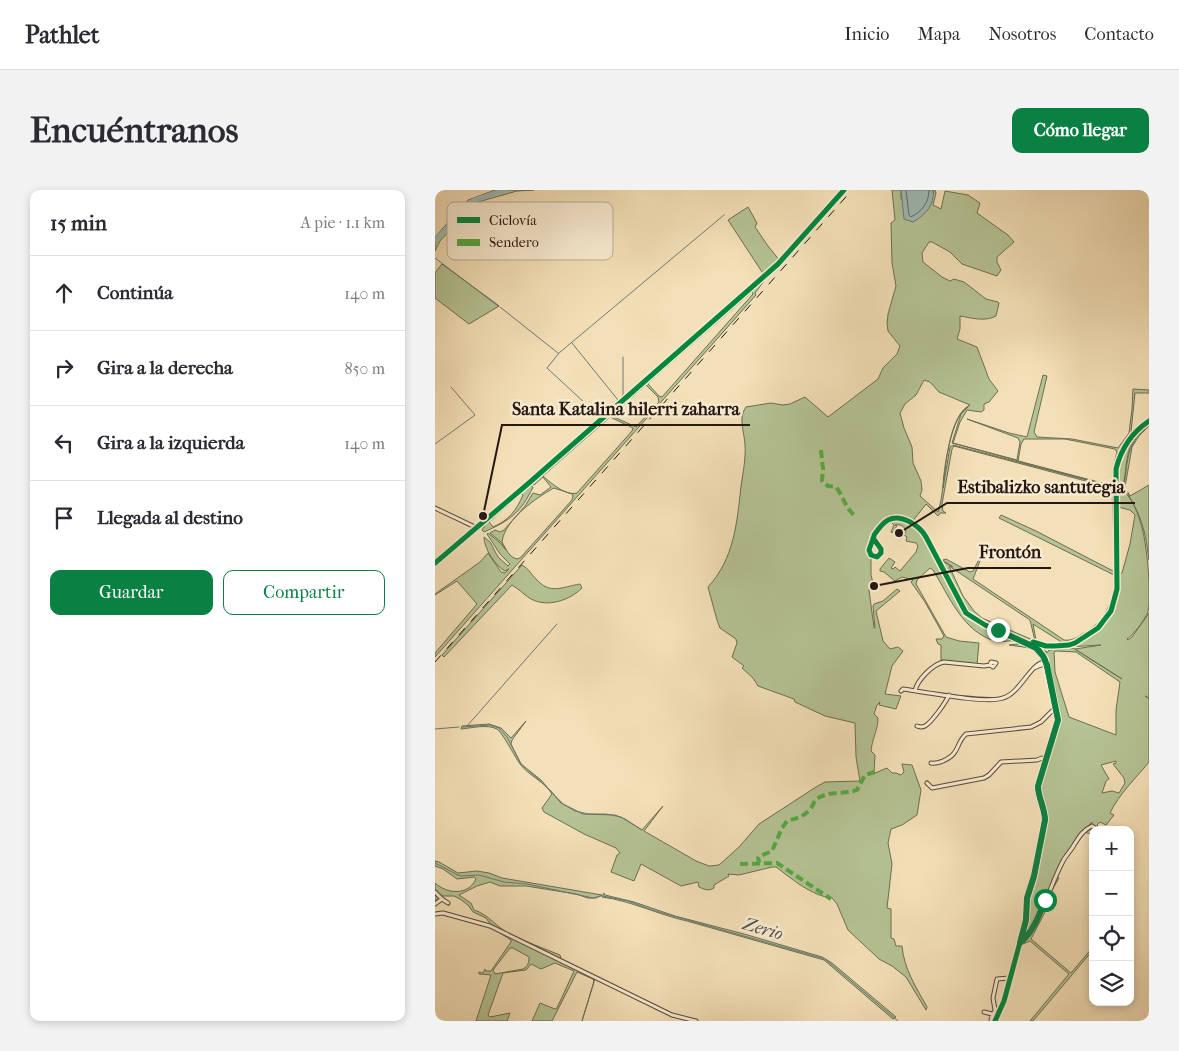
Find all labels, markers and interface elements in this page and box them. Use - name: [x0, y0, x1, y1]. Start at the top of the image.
- text: Pathlet: [25, 21, 99, 49]
- text: Inicio: [845, 24, 890, 45]
- text: Mapa: [918, 24, 960, 45]
- text: Nosotros: [988, 24, 1056, 45]
- text: Contacto: [1084, 24, 1154, 45]
- button: Cómo llegar: [1012, 108, 1149, 153]
- text: Encuéntranos: [30, 110, 238, 151]
- legend: [447, 202, 613, 260]
- text: 15 min: [50, 211, 107, 235]
- text: Ciclovía: [489, 212, 537, 229]
- text: A pie · 1.1 km: [300, 213, 385, 232]
- text: Sendero: [489, 234, 539, 251]
- icon: ahead: [50, 279, 78, 307]
- text: Continúa: [97, 282, 173, 304]
- text: 140 m: [344, 284, 385, 303]
- icon: right: [50, 354, 78, 382]
- text: Gira a la derecha: [97, 357, 233, 379]
- text: 850 m: [345, 359, 385, 378]
- callout: Santa Katalina hilerri zaharra: [502, 392, 750, 425]
- text: Santa Katalina hilerri zaharra: [512, 399, 741, 420]
- icon: left: [50, 429, 78, 457]
- text: Gira a la izquierda: [97, 432, 244, 454]
- text: 140 m: [344, 434, 385, 453]
- callout: Estibalizko santutegia: [947, 470, 1135, 503]
- text: Estibalizko santutegia: [957, 477, 1126, 498]
- icon: arrive: [50, 504, 78, 532]
- text: Llegada al destino: [97, 507, 243, 529]
- callout: Frontón: [968, 535, 1051, 568]
- text: Frontón: [978, 542, 1042, 563]
- button: Guardar: [50, 570, 213, 615]
- button: Compartir: [223, 570, 385, 615]
- route end: [987, 619, 1010, 642]
- map controls: [1089, 826, 1134, 1006]
- button: +: [1089, 826, 1134, 871]
- button: −: [1089, 871, 1134, 916]
- route start: [1034, 889, 1057, 912]
- water label: Zerio: [740, 913, 785, 945]
- button: locate: [1089, 916, 1134, 961]
- button: layers: [1089, 961, 1134, 1006]

